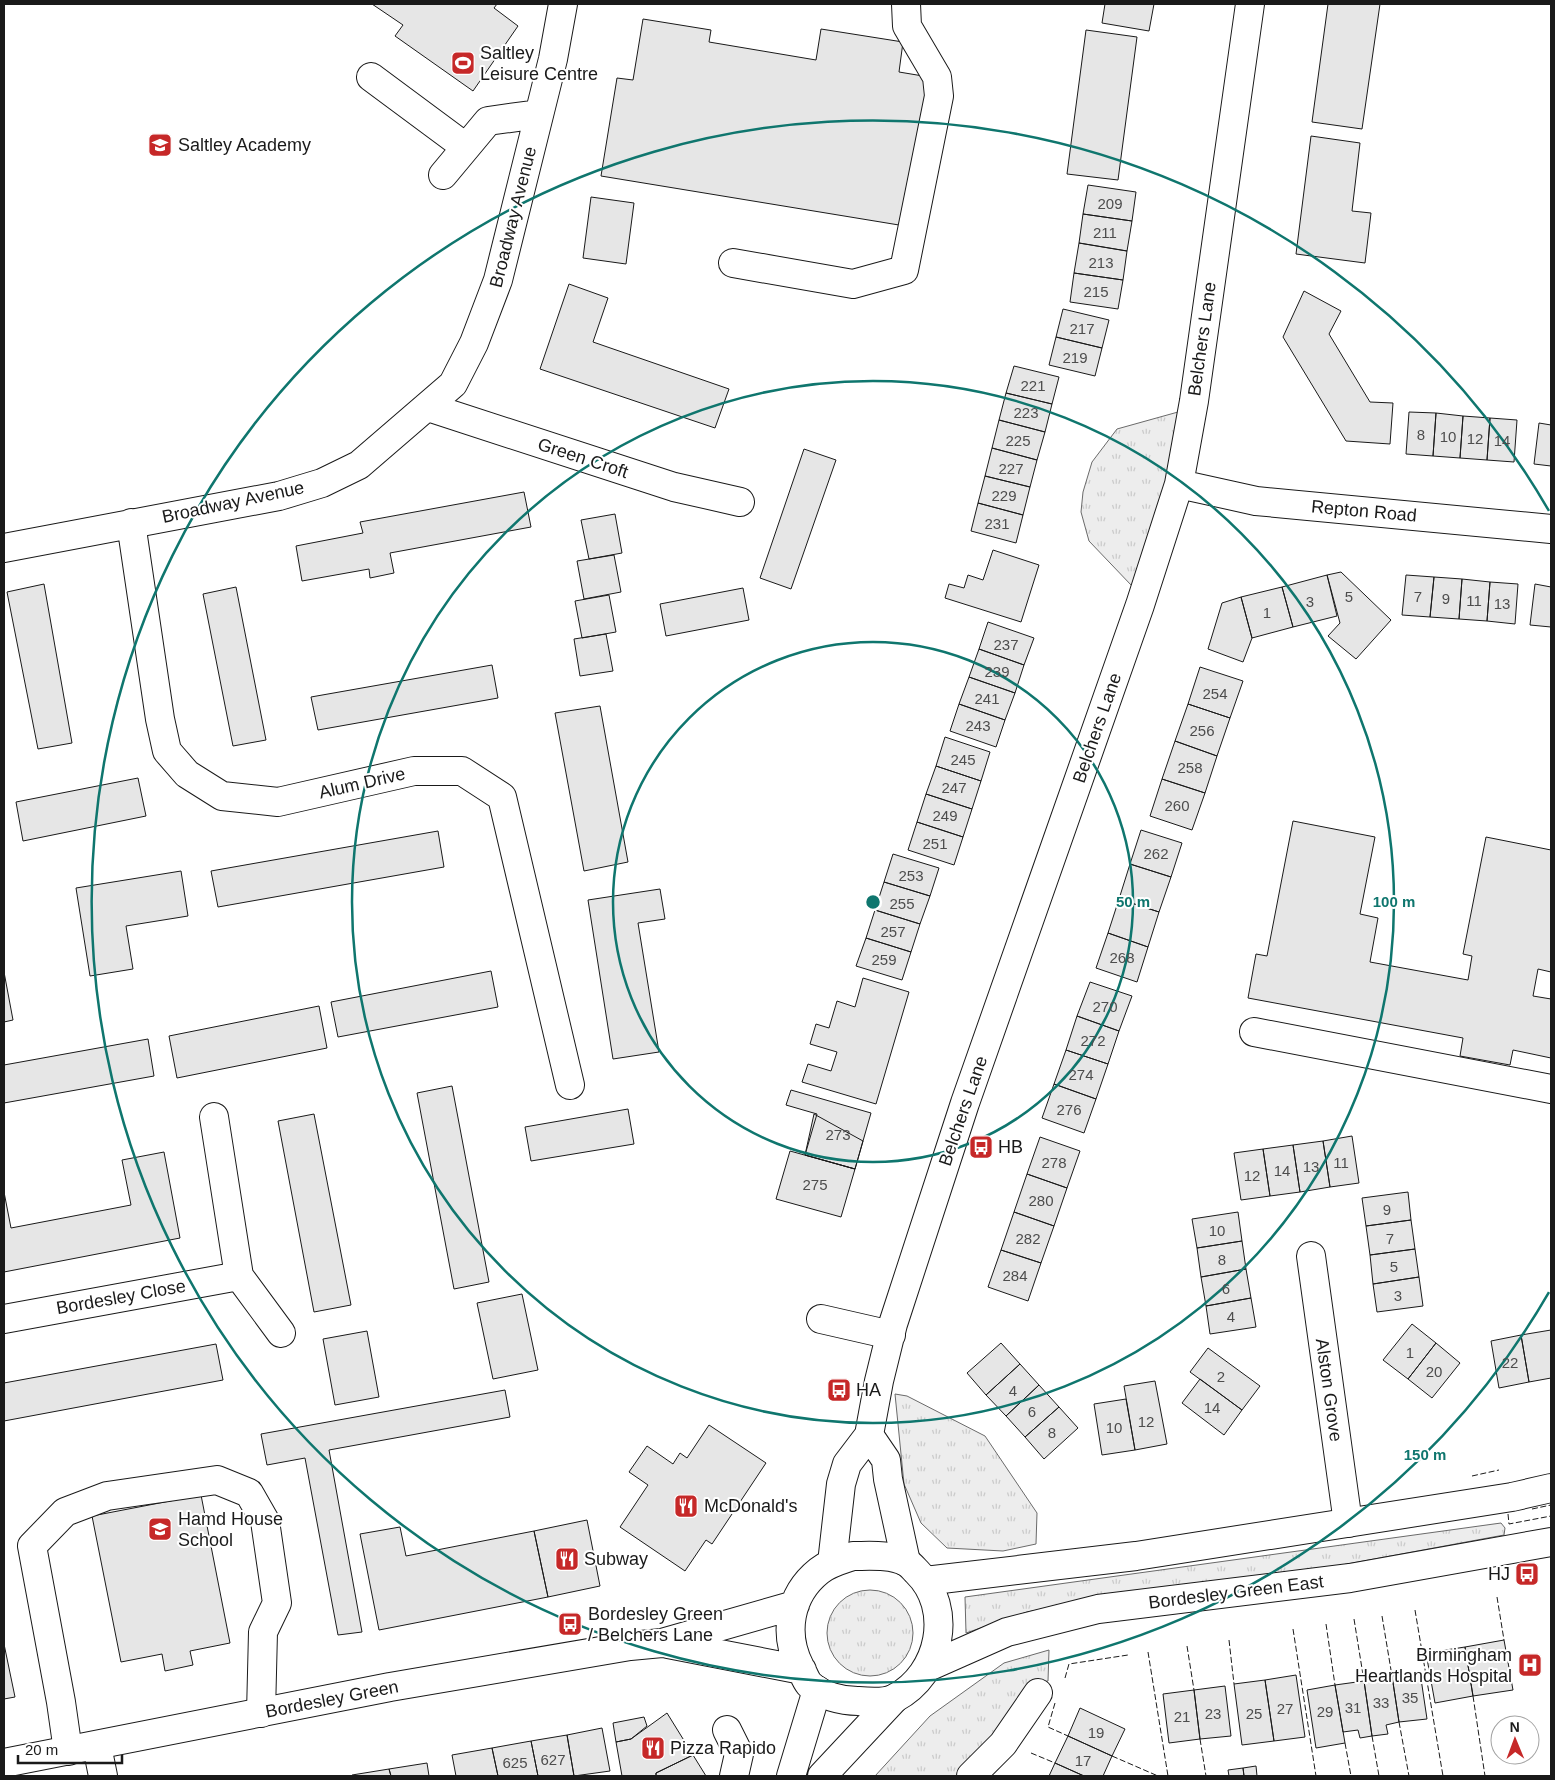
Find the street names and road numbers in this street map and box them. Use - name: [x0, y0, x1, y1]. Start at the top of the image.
- street label: Broadway Avenue: [486, 144, 540, 290]
- street label: Belchers Lane: [1184, 281, 1220, 397]
- street label: Green Croft: [535, 434, 631, 482]
- street label: Broadway Avenue: [160, 477, 306, 527]
- street label: Repton Road: [1310, 496, 1418, 526]
- street label: Belchers Lane: [1069, 670, 1125, 786]
- street label: Alum Drive: [317, 763, 407, 803]
- street label: Belchers Lane: [935, 1053, 991, 1169]
- street label: Bordesley Close: [55, 1276, 187, 1318]
- street label: Alston Grove: [1312, 1337, 1346, 1443]
- street label: Bordesley Green East: [1147, 1571, 1325, 1613]
- street label: Bordesley Green: [264, 1676, 400, 1722]

